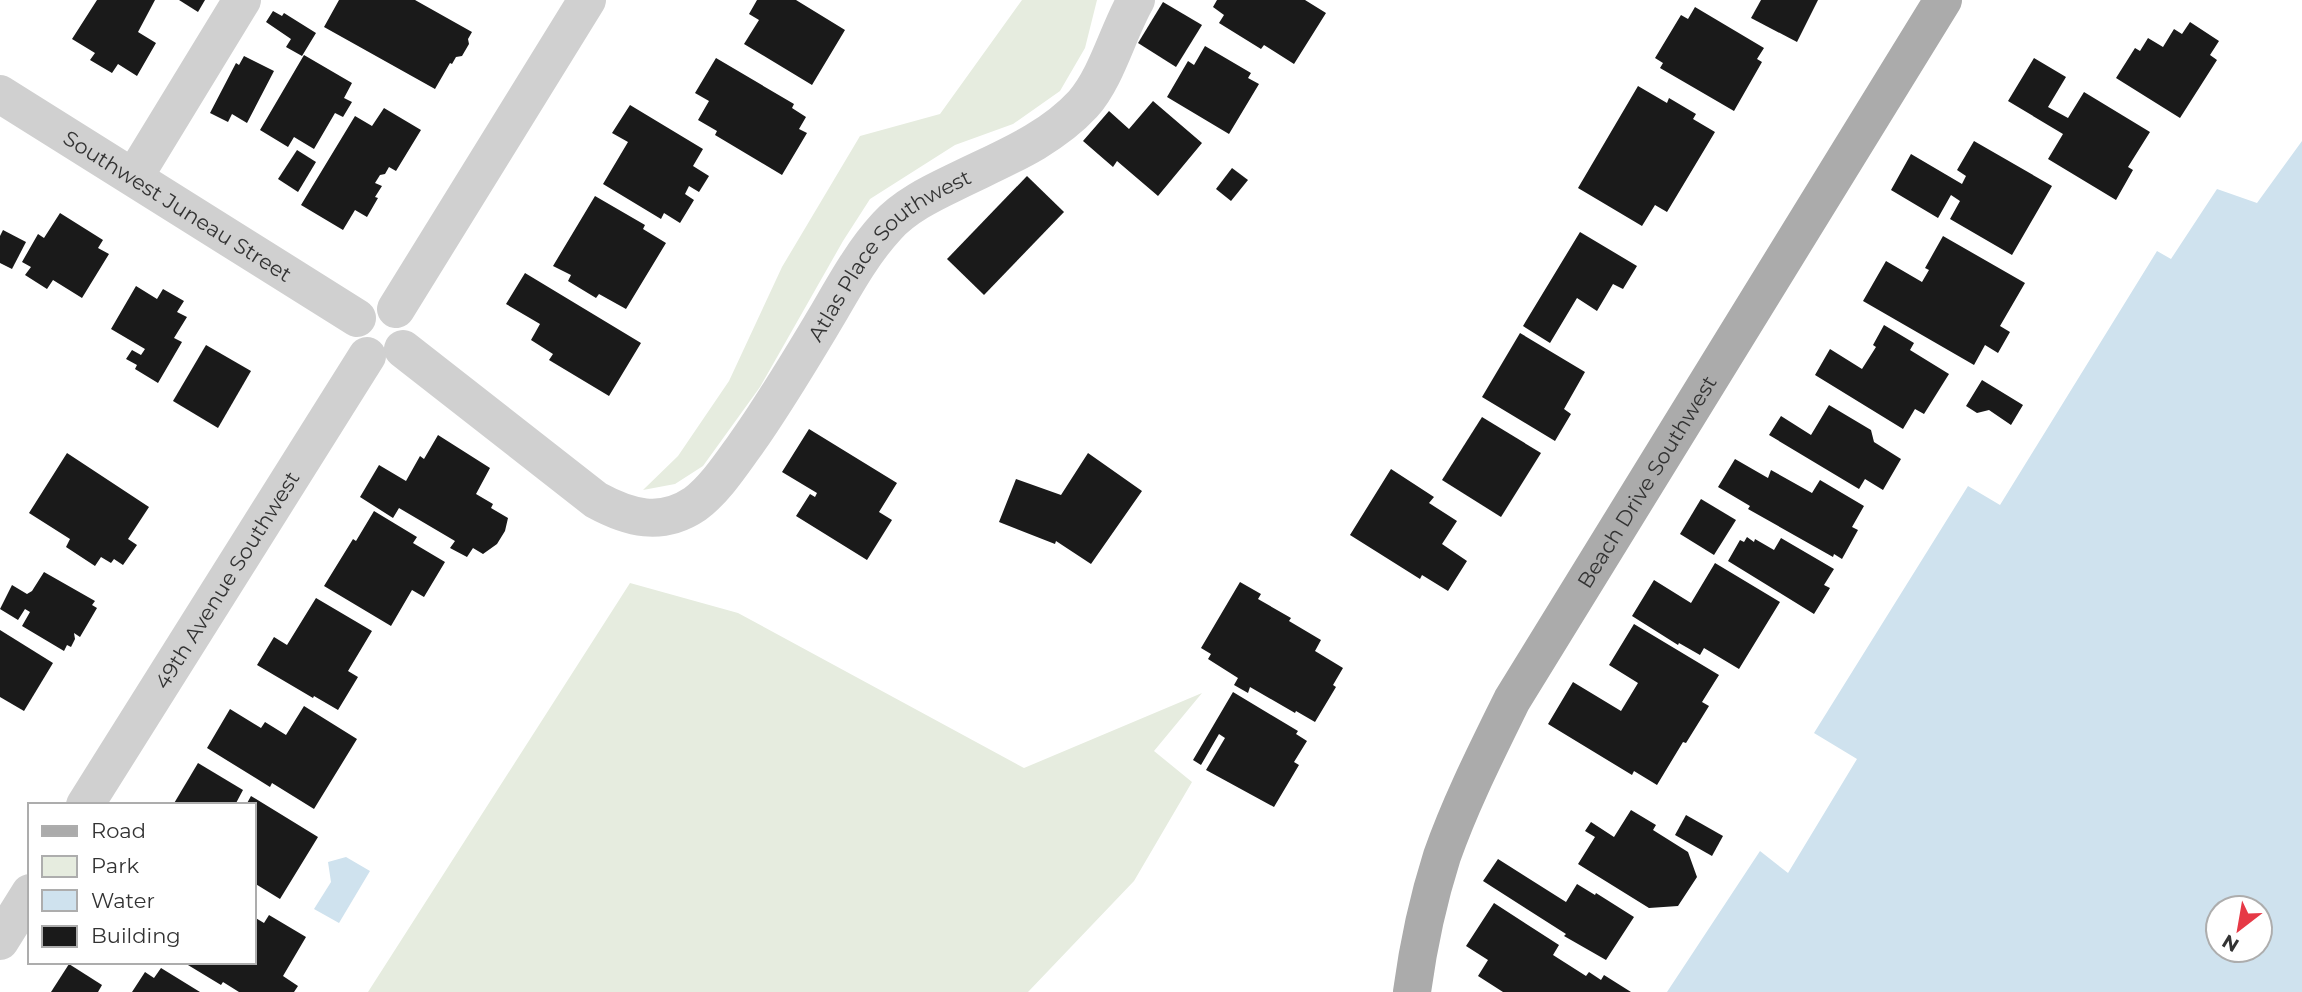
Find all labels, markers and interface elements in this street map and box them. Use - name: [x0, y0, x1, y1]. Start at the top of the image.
- street label: Southwest Juneau Street: [59, 125, 297, 287]
- street label: Atlas Place Southwest: [802, 164, 975, 345]
- street label: Beach Drive Southwest: [1572, 371, 1721, 592]
- street label: 49th Avenue Southwest: [149, 466, 304, 693]
- legend: [28, 803, 256, 964]
- text: Road: [91, 818, 146, 843]
- text: Park: [91, 853, 139, 878]
- text: Water: [91, 888, 155, 913]
- north arrow: [2204, 894, 2274, 964]
- text: Building: [91, 923, 181, 948]
- text: N: [2218, 929, 2243, 957]

